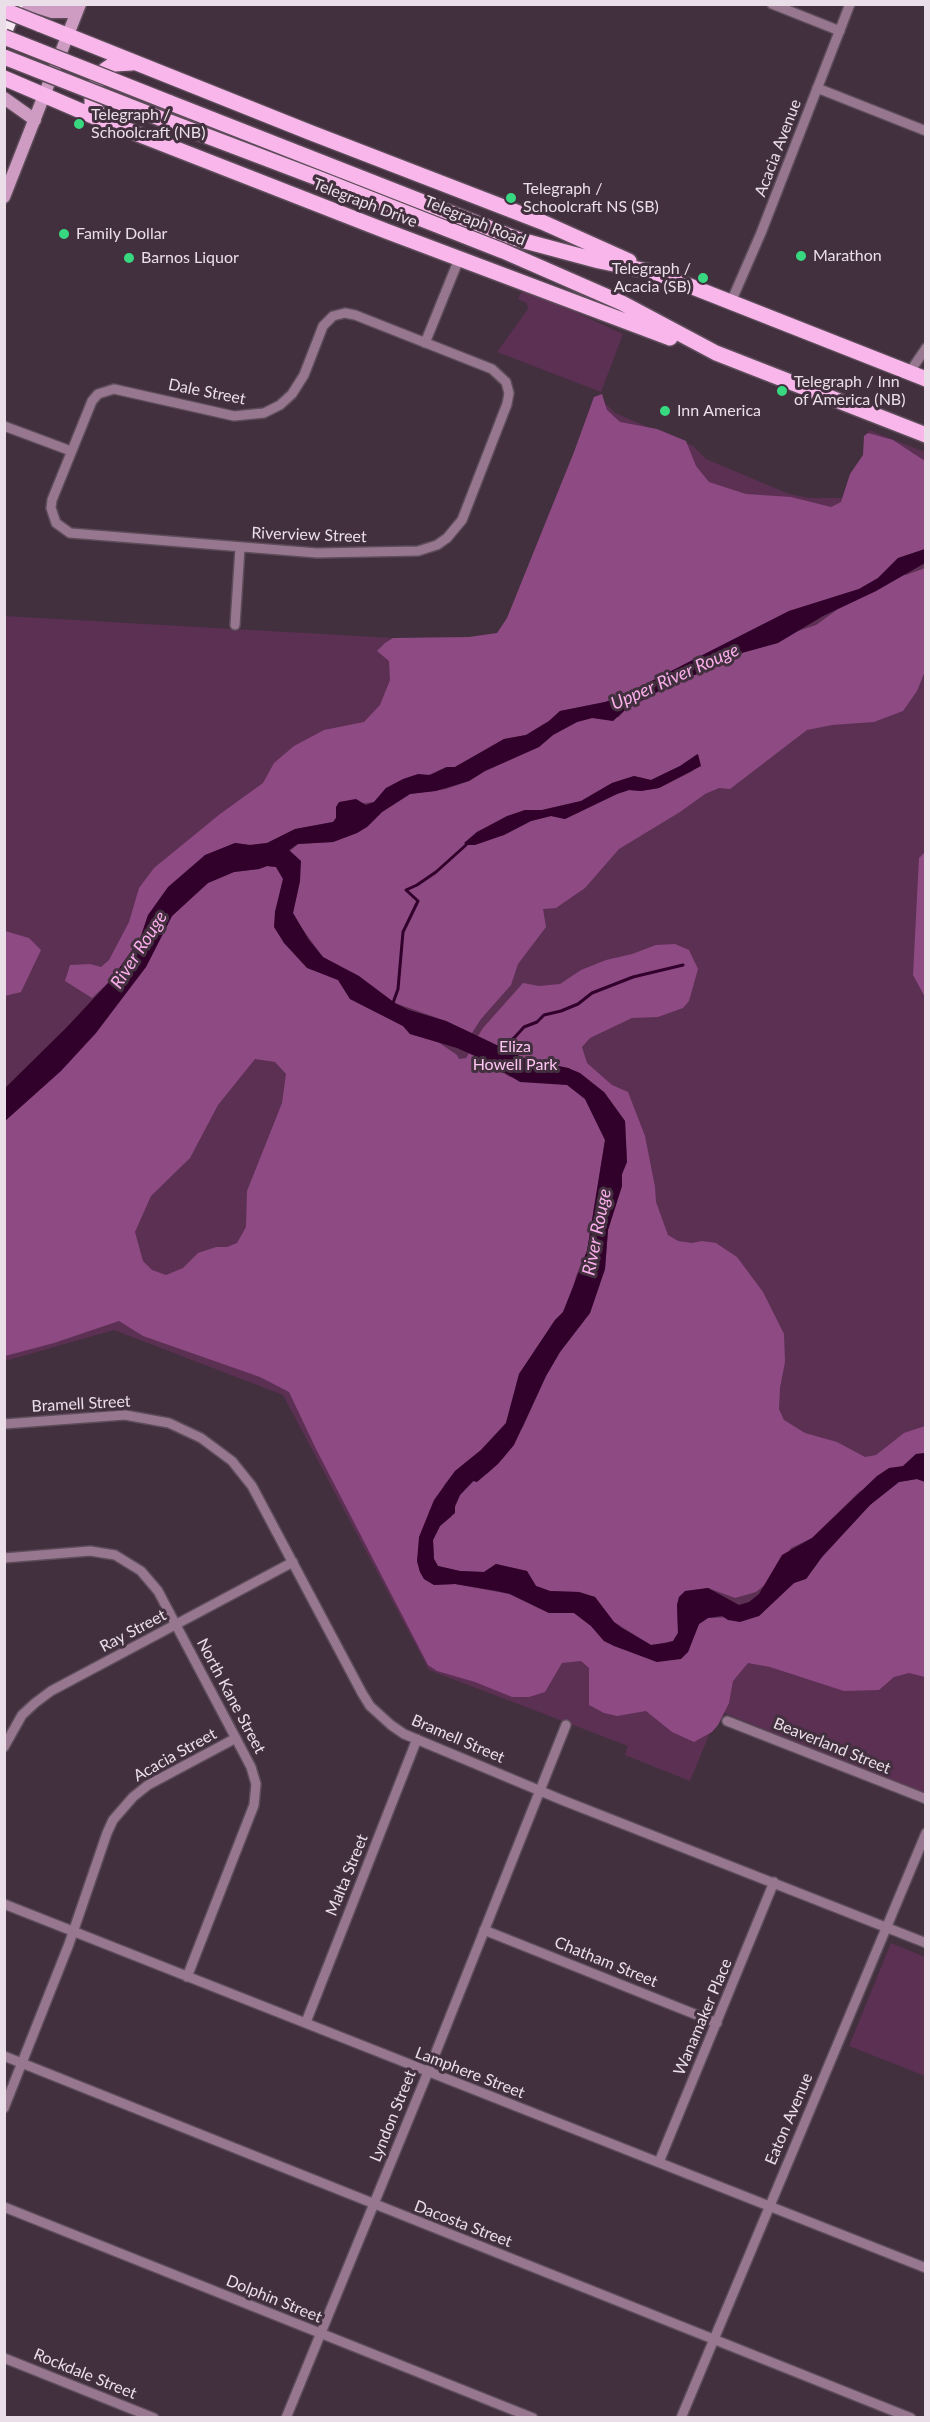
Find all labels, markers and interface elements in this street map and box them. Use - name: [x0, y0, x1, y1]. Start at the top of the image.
- street label: Acacia Avenue: [751, 97, 805, 199]
- place label: Telegraph / Schoolcraft (NB): [91, 105, 205, 143]
- marker: Telegraph / Schoolcraft (NB): [72, 117, 86, 131]
- street label: Telegraph Drive: [310, 174, 420, 232]
- place label: Telegraph / Schoolcraft NS (SB): [523, 179, 659, 217]
- marker: Telegraph / Schoolcraft NS (SB): [504, 191, 518, 205]
- street label: Telegraph Road: [422, 192, 528, 250]
- place label: Family Dollar: [76, 224, 167, 244]
- marker: Family Dollar: [57, 227, 71, 241]
- place label: Marathon: [813, 246, 882, 266]
- place label: Barnos Liquor: [141, 248, 239, 268]
- marker: Marathon: [794, 249, 808, 263]
- marker: Barnos Liquor: [122, 251, 136, 265]
- place label: Telegraph / Acacia (SB): [612, 259, 691, 297]
- marker: Telegraph / Acacia (SB): [696, 271, 710, 285]
- place label: Telegraph / Inn of America (NB): [794, 372, 905, 410]
- street label: Dale Street: [167, 375, 247, 409]
- marker: Telegraph / Inn of America (NB): [775, 384, 789, 398]
- place label: Inn America: [677, 401, 761, 421]
- marker: Inn America: [658, 404, 672, 418]
- street label: Riverview Street: [251, 523, 367, 547]
- water label: Upper River Rouge: [608, 639, 742, 715]
- water label: River Rouge: [106, 907, 172, 993]
- park label: Eliza Howell Park: [473, 1037, 557, 1075]
- water label: River Rouge: [578, 1187, 616, 1277]
- street label: Bramell Street: [31, 1392, 131, 1416]
- street label: Ray Street: [97, 1606, 169, 1656]
- street label: North Kane Street: [193, 1635, 269, 1757]
- street label: Bramell Street: [409, 1711, 507, 1767]
- street label: Beaverland Street: [771, 1714, 893, 1778]
- street label: Acacia Street: [130, 1724, 220, 1786]
- street label: Malta Street: [322, 1831, 372, 1919]
- street label: Chatham Street: [552, 1933, 660, 1991]
- street label: Wanamaker Place: [670, 1956, 736, 2078]
- street label: Lamphere Street: [412, 2043, 528, 2103]
- street label: Lyndon Street: [366, 2067, 420, 2165]
- street label: Eaton Avenue: [761, 2070, 817, 2168]
- street label: Dacosta Street: [411, 2197, 515, 2251]
- street label: Dolphin Street: [223, 2271, 325, 2327]
- street label: Rockdale Street: [31, 2345, 139, 2403]

